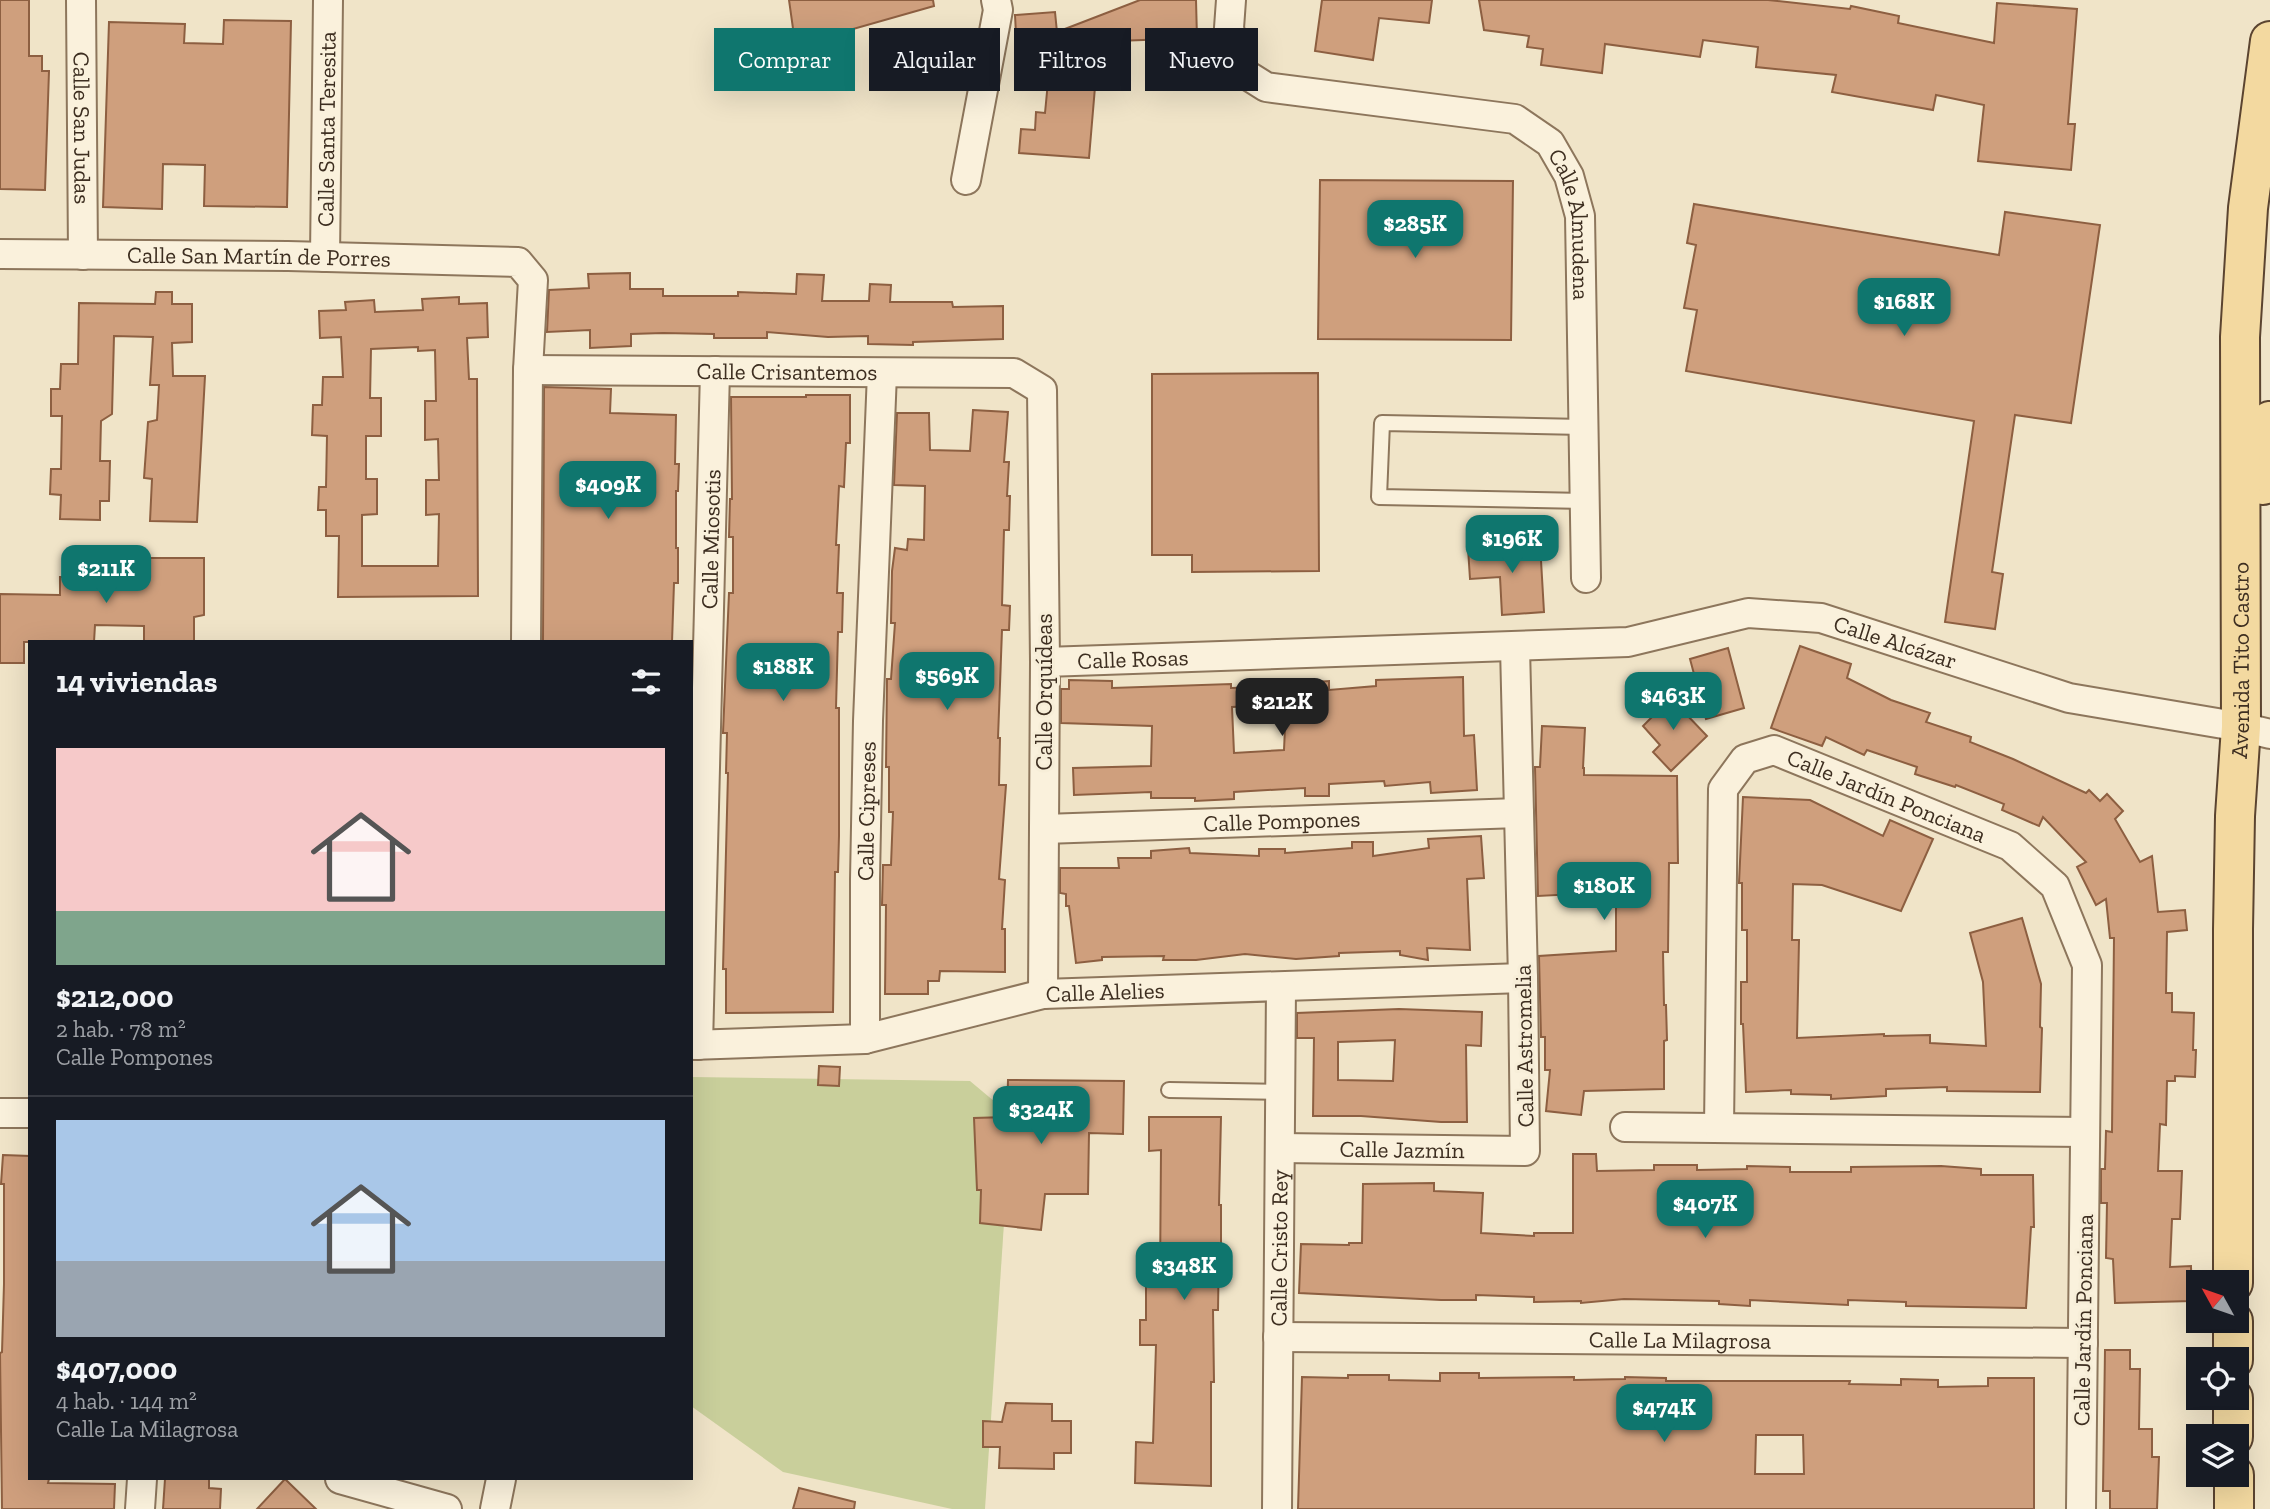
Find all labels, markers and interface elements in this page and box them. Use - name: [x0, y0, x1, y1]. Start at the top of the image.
- chip: Comprar: [714, 28, 855, 91]
- chip: Alquilar: [869, 28, 1000, 91]
- chip: Filtros: [1014, 28, 1131, 91]
- chip: Nuevo: [1145, 28, 1258, 91]
- street label: Calle Santa Teresita: [311, 31, 342, 227]
- street label: Calle San Judas: [67, 52, 97, 204]
- street label: Calle Almudena: [1542, 144, 1595, 301]
- pin: $285K: [1366, 201, 1464, 260]
- text: $285K: [1383, 209, 1447, 237]
- street label: Calle San Martín de Porres: [127, 241, 391, 273]
- pin: $168K: [1855, 278, 1953, 338]
- text: $168K: [1874, 287, 1934, 315]
- street label: Calle Crisantemos: [697, 357, 877, 386]
- pin: $409K: [559, 462, 657, 521]
- street label: Calle Miosotis: [695, 469, 727, 609]
- text: $409K: [575, 470, 641, 498]
- pin: $196K: [1463, 516, 1561, 575]
- text: $196K: [1482, 524, 1542, 552]
- pin: $211K: [57, 546, 155, 605]
- text: $211K: [77, 554, 135, 582]
- street label: Avenida Tito Castro: [2225, 562, 2255, 759]
- street label: Calle Alcázar: [1830, 609, 1960, 675]
- street label: Calle Orquídeas: [1030, 614, 1058, 770]
- street label: Calle Rosas: [1077, 643, 1189, 675]
- pin: $188K: [734, 644, 832, 703]
- text: $188K: [753, 652, 813, 680]
- pin: $569K: [898, 652, 996, 712]
- text: $569K: [915, 661, 979, 689]
- icon: filters: [627, 663, 665, 701]
- text: 14 viviendas: [56, 664, 218, 700]
- pin: $463K: [1624, 672, 1722, 732]
- pin: $212K: [1233, 678, 1331, 738]
- text: $463K: [1641, 681, 1705, 709]
- text: $212K: [1252, 687, 1312, 715]
- street label: Calle Cipreses: [851, 741, 882, 881]
- street label: Calle Jardín Ponciana: [1783, 743, 1990, 849]
- icon: home: [298, 794, 424, 920]
- street label: Calle Pompones: [1203, 804, 1361, 838]
- pin: $180K: [1555, 862, 1653, 922]
- text: $180K: [1573, 871, 1635, 899]
- street label: Calle Astromelia: [1509, 964, 1539, 1128]
- street label: Calle Alelies: [1045, 976, 1165, 1008]
- text: $212,000: [56, 979, 174, 1015]
- text: 2 hab. · 78 m²: [56, 1015, 186, 1043]
- text: Calle Pompones: [56, 1043, 213, 1071]
- pin: $324K: [992, 1086, 1090, 1146]
- text: $324K: [1009, 1095, 1073, 1123]
- street label: Calle Jazmín: [1339, 1135, 1465, 1164]
- icon: home: [298, 1166, 424, 1292]
- street label: Calle Cristo Rey: [1264, 1169, 1294, 1327]
- pin: $407K: [1656, 1180, 1754, 1240]
- text: $407K: [1673, 1189, 1737, 1217]
- street label: Calle Jardín Ponciana: [2067, 1214, 2099, 1426]
- pin: $348K: [1135, 1242, 1233, 1302]
- text: $348K: [1152, 1251, 1216, 1279]
- north arrow: [2186, 1270, 2249, 1334]
- map controls: [2186, 1270, 2249, 1487]
- street label: Calle La Milagrosa: [1589, 1325, 1771, 1355]
- button: locate: [2186, 1347, 2249, 1410]
- text: $407,000: [56, 1351, 177, 1387]
- pin: $474K: [1615, 1384, 1713, 1444]
- text: 4 hab. · 144 m²: [56, 1387, 197, 1415]
- text: $474K: [1632, 1393, 1696, 1421]
- text: Calle La Milagrosa: [56, 1415, 238, 1443]
- button: layers: [2186, 1424, 2249, 1487]

